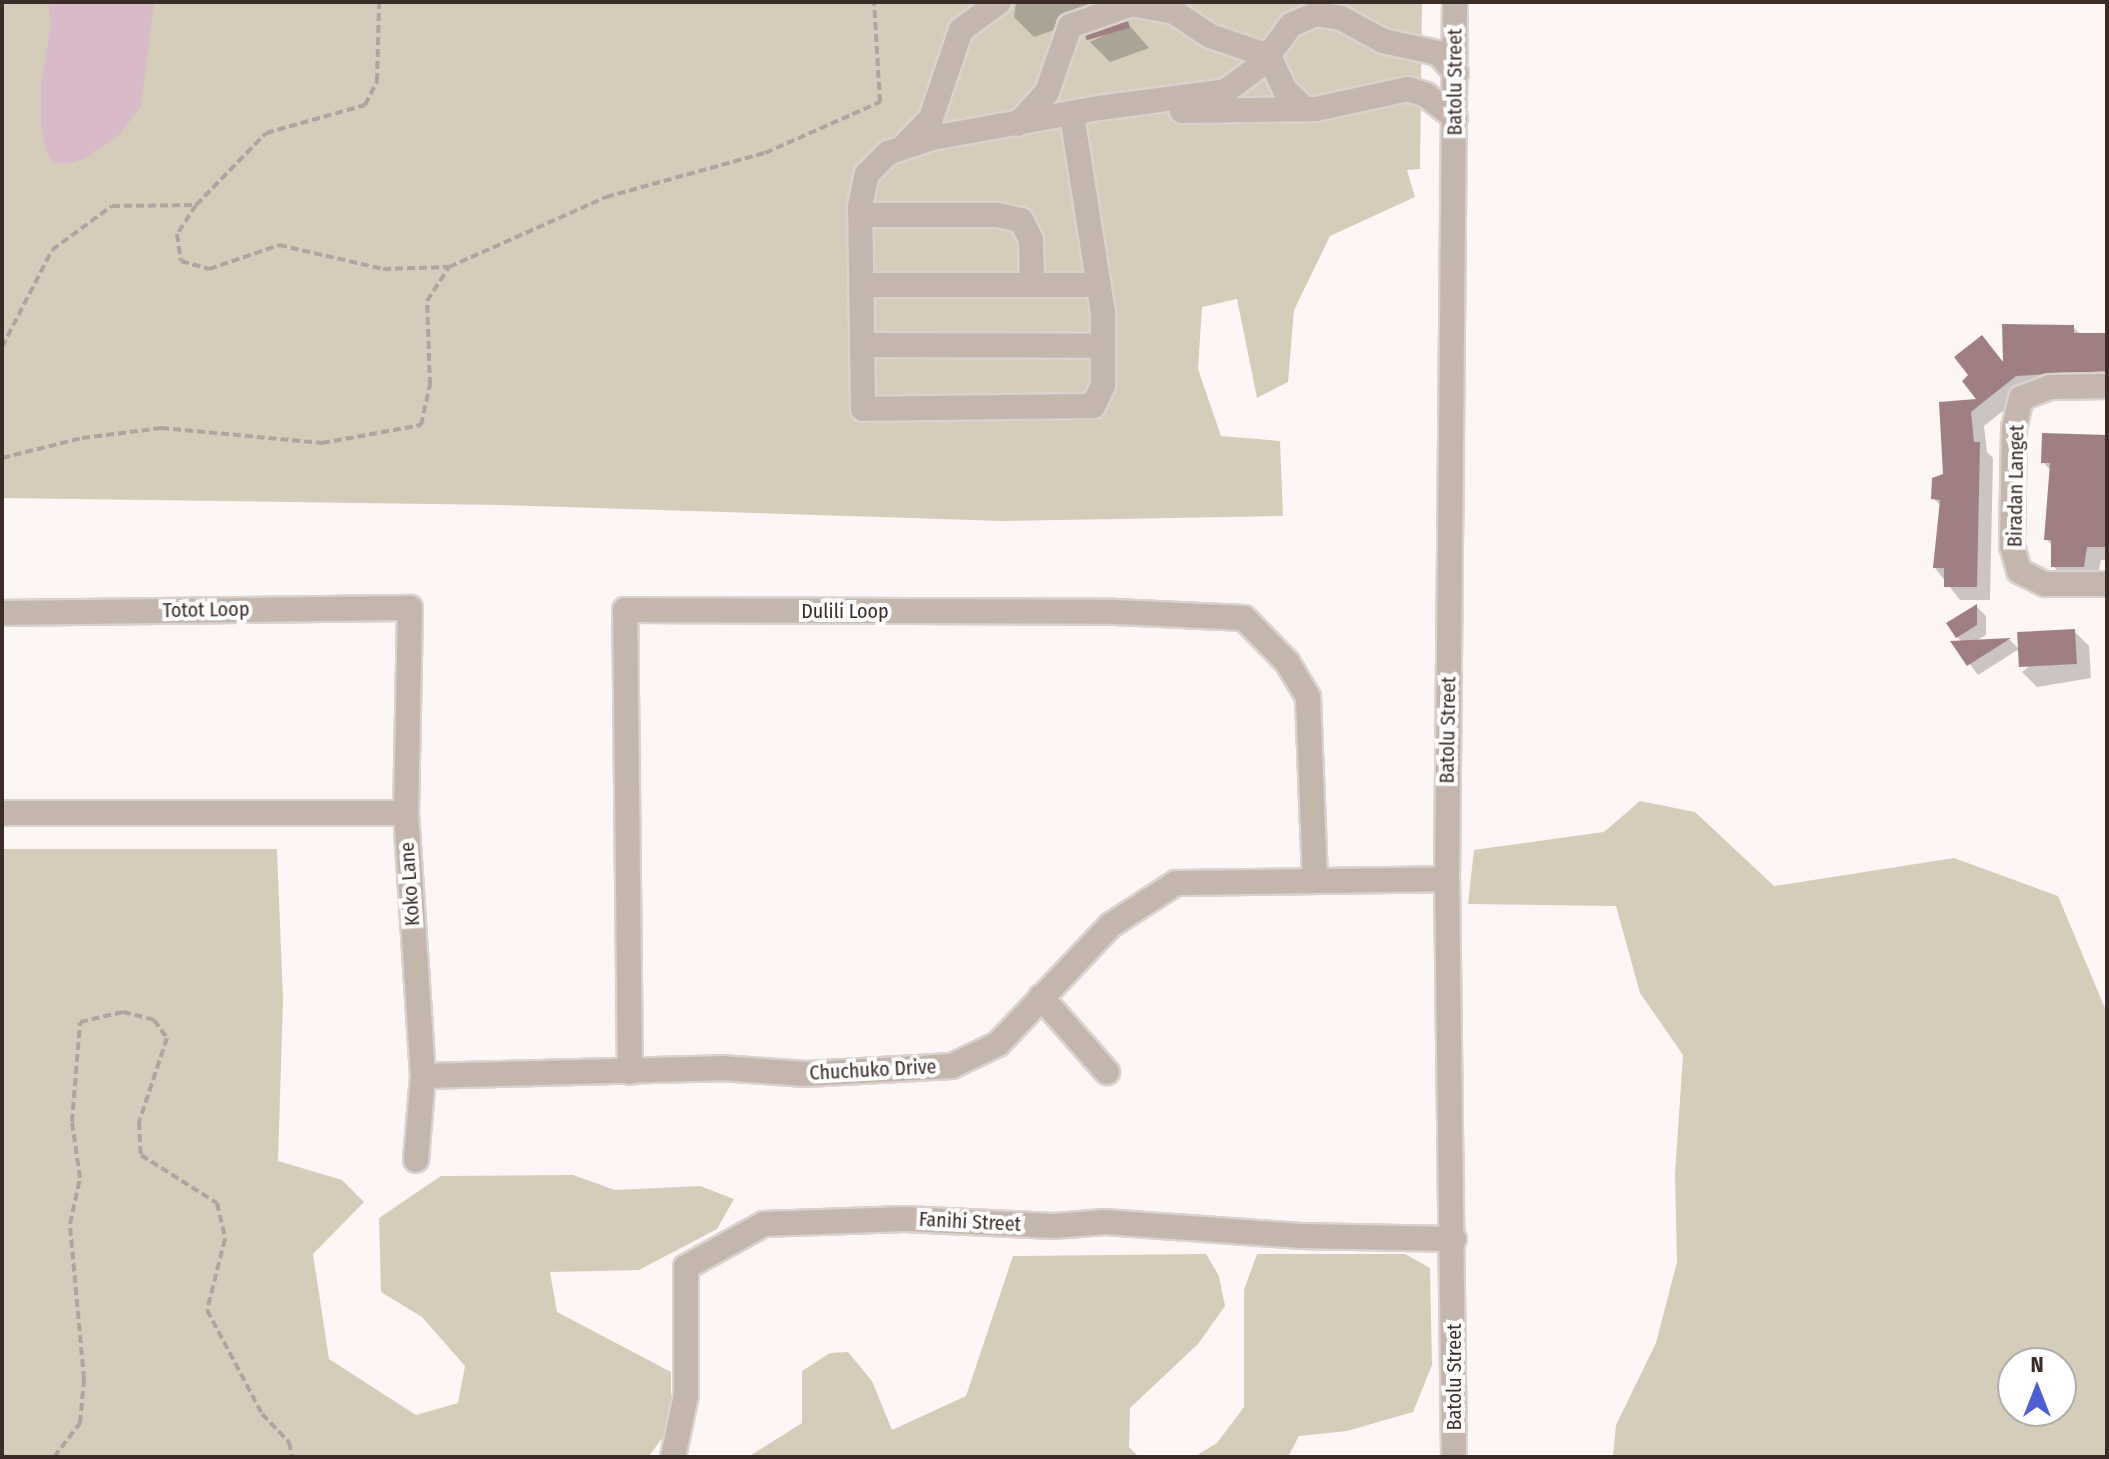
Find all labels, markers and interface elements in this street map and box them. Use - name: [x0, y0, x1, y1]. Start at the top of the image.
- street label: Batolu Street: [1443, 28, 1467, 136]
- street label: Biradan Langet: [2003, 425, 2029, 547]
- street label: Totot Loop: [162, 597, 250, 623]
- street label: Dulili Loop: [801, 599, 889, 623]
- street label: Batolu Street: [1435, 676, 1461, 784]
- street label: Koko Lane: [395, 841, 425, 927]
- street label: Chuchuko Drive: [809, 1055, 937, 1085]
- street label: Fanihi Street: [918, 1207, 1022, 1237]
- street label: Batolu Street: [1442, 1323, 1466, 1431]
- north arrow: [1997, 1347, 2077, 1427]
- text: N: [2030, 1351, 2044, 1378]

